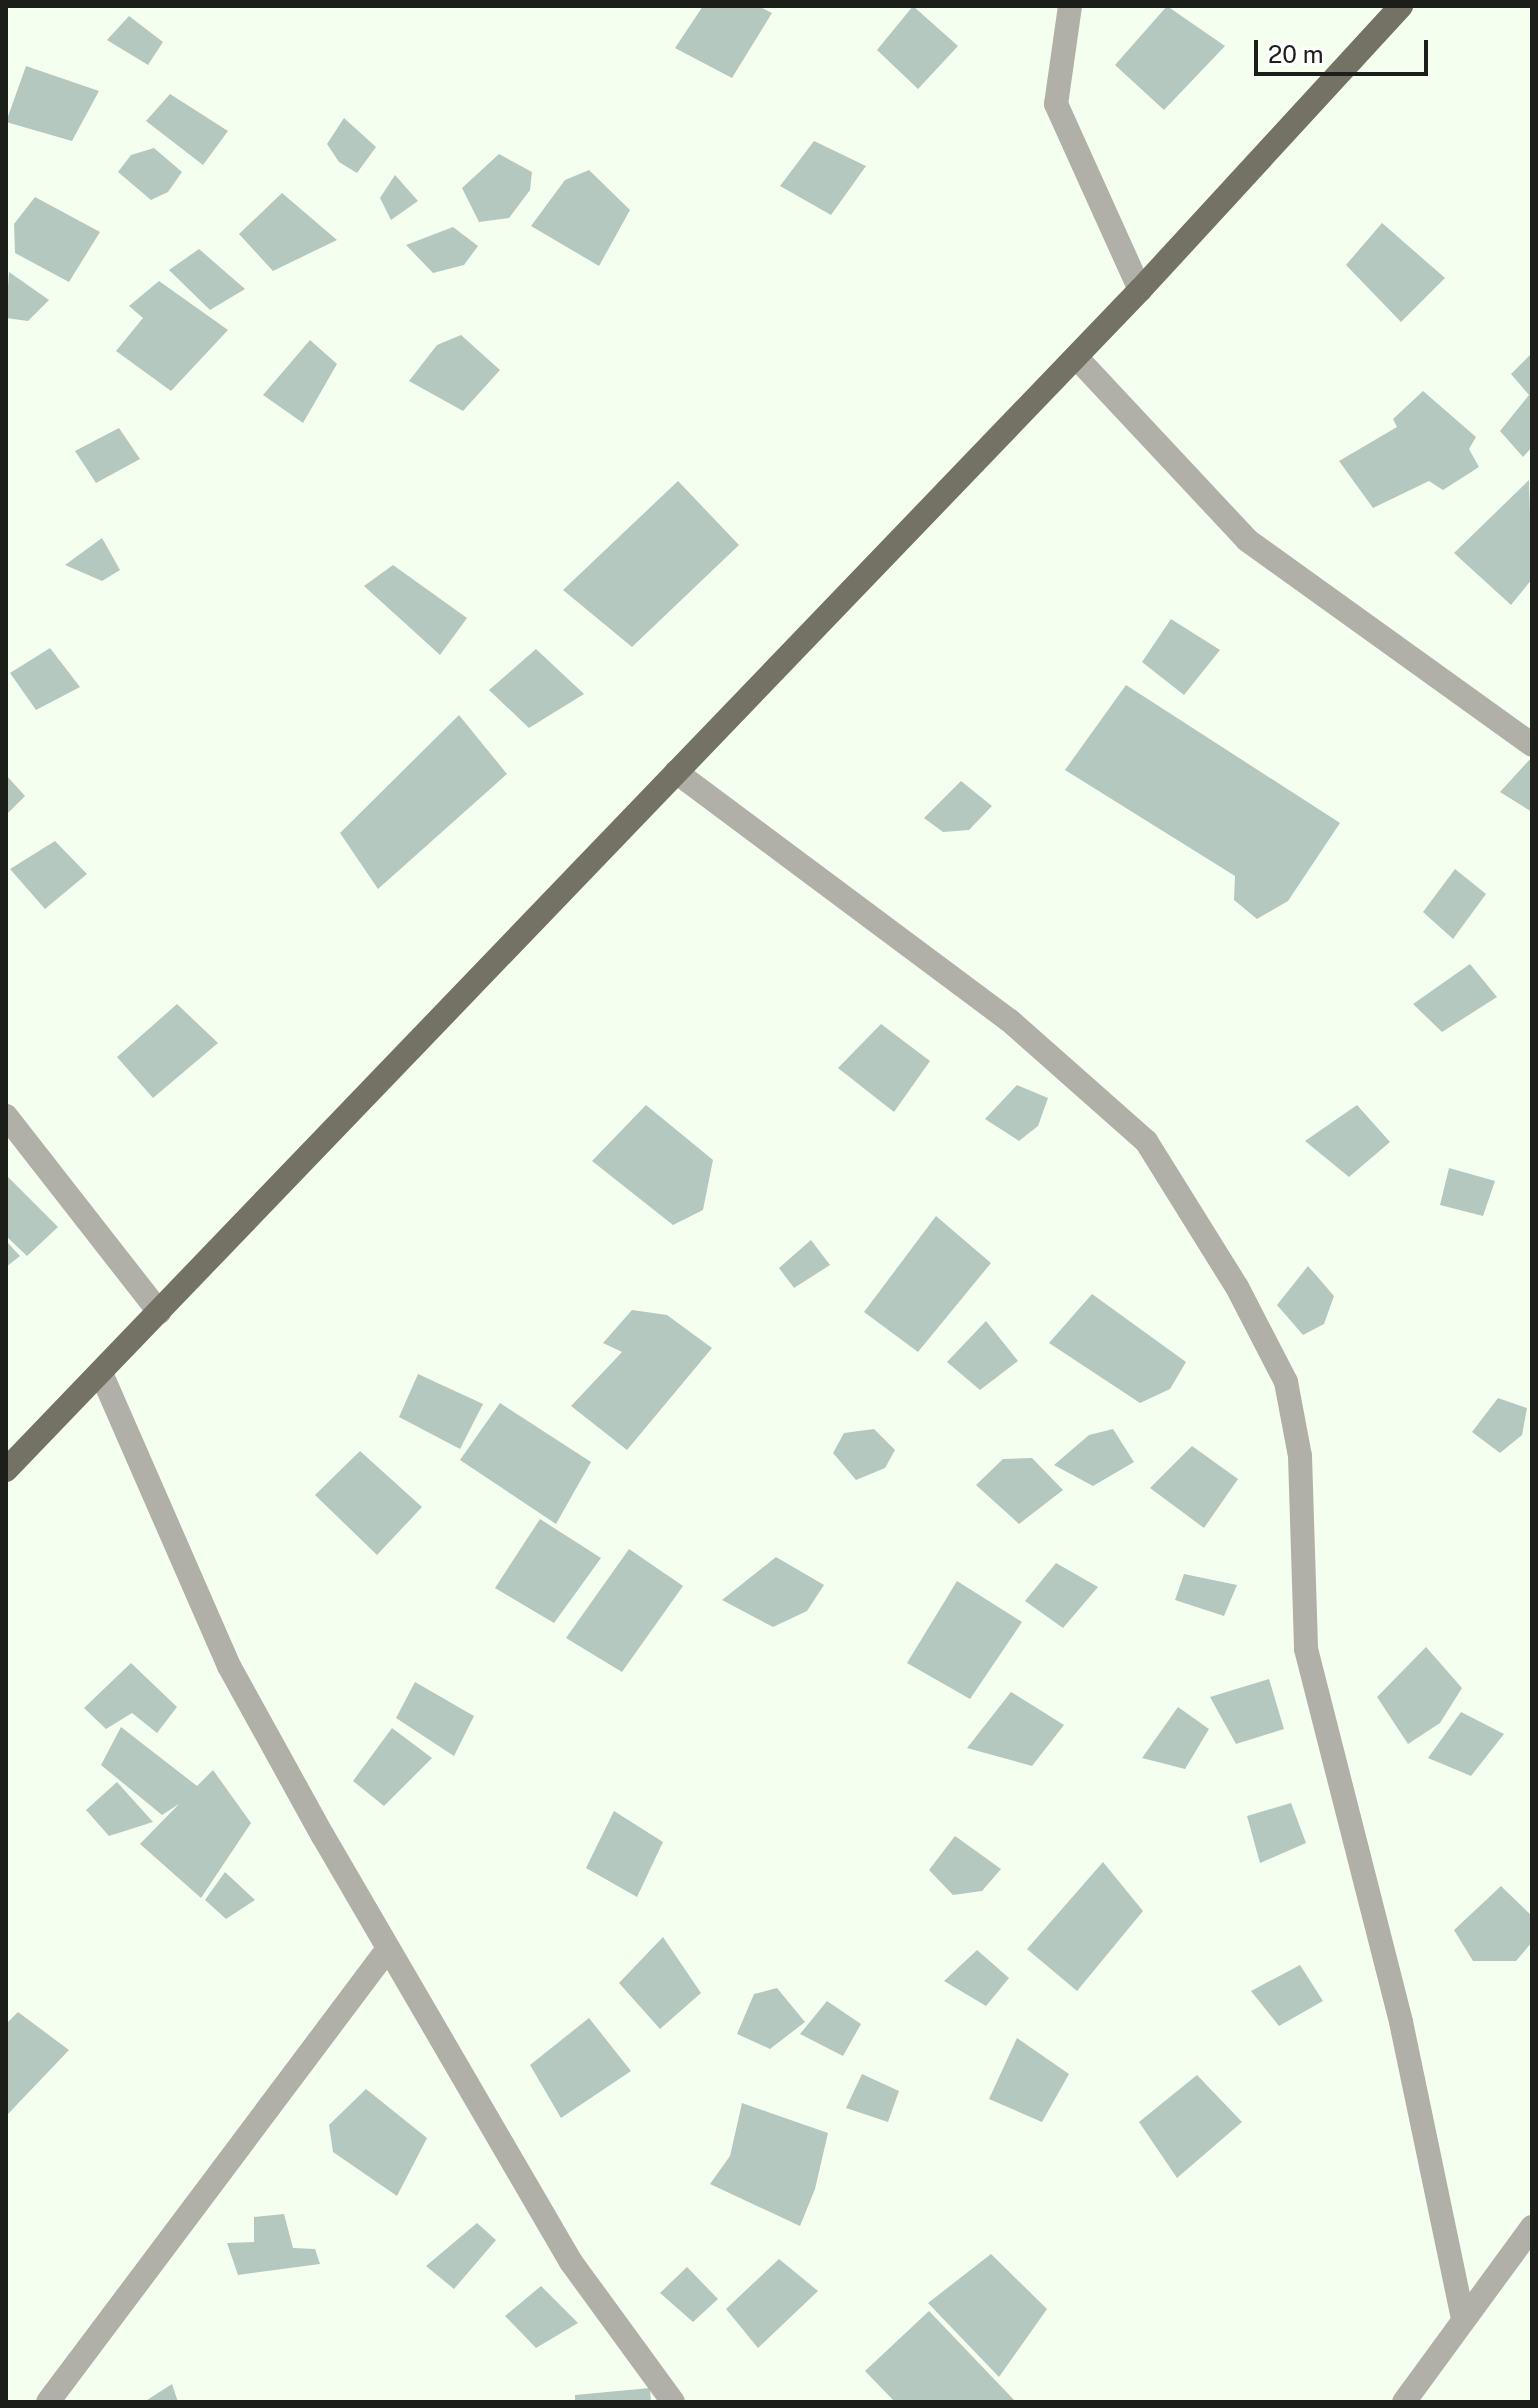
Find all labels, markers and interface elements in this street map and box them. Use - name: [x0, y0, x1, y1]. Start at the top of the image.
- scale bar: [1258, 24, 1432, 74]
- text: 20 m: [1268, 40, 1324, 68]

